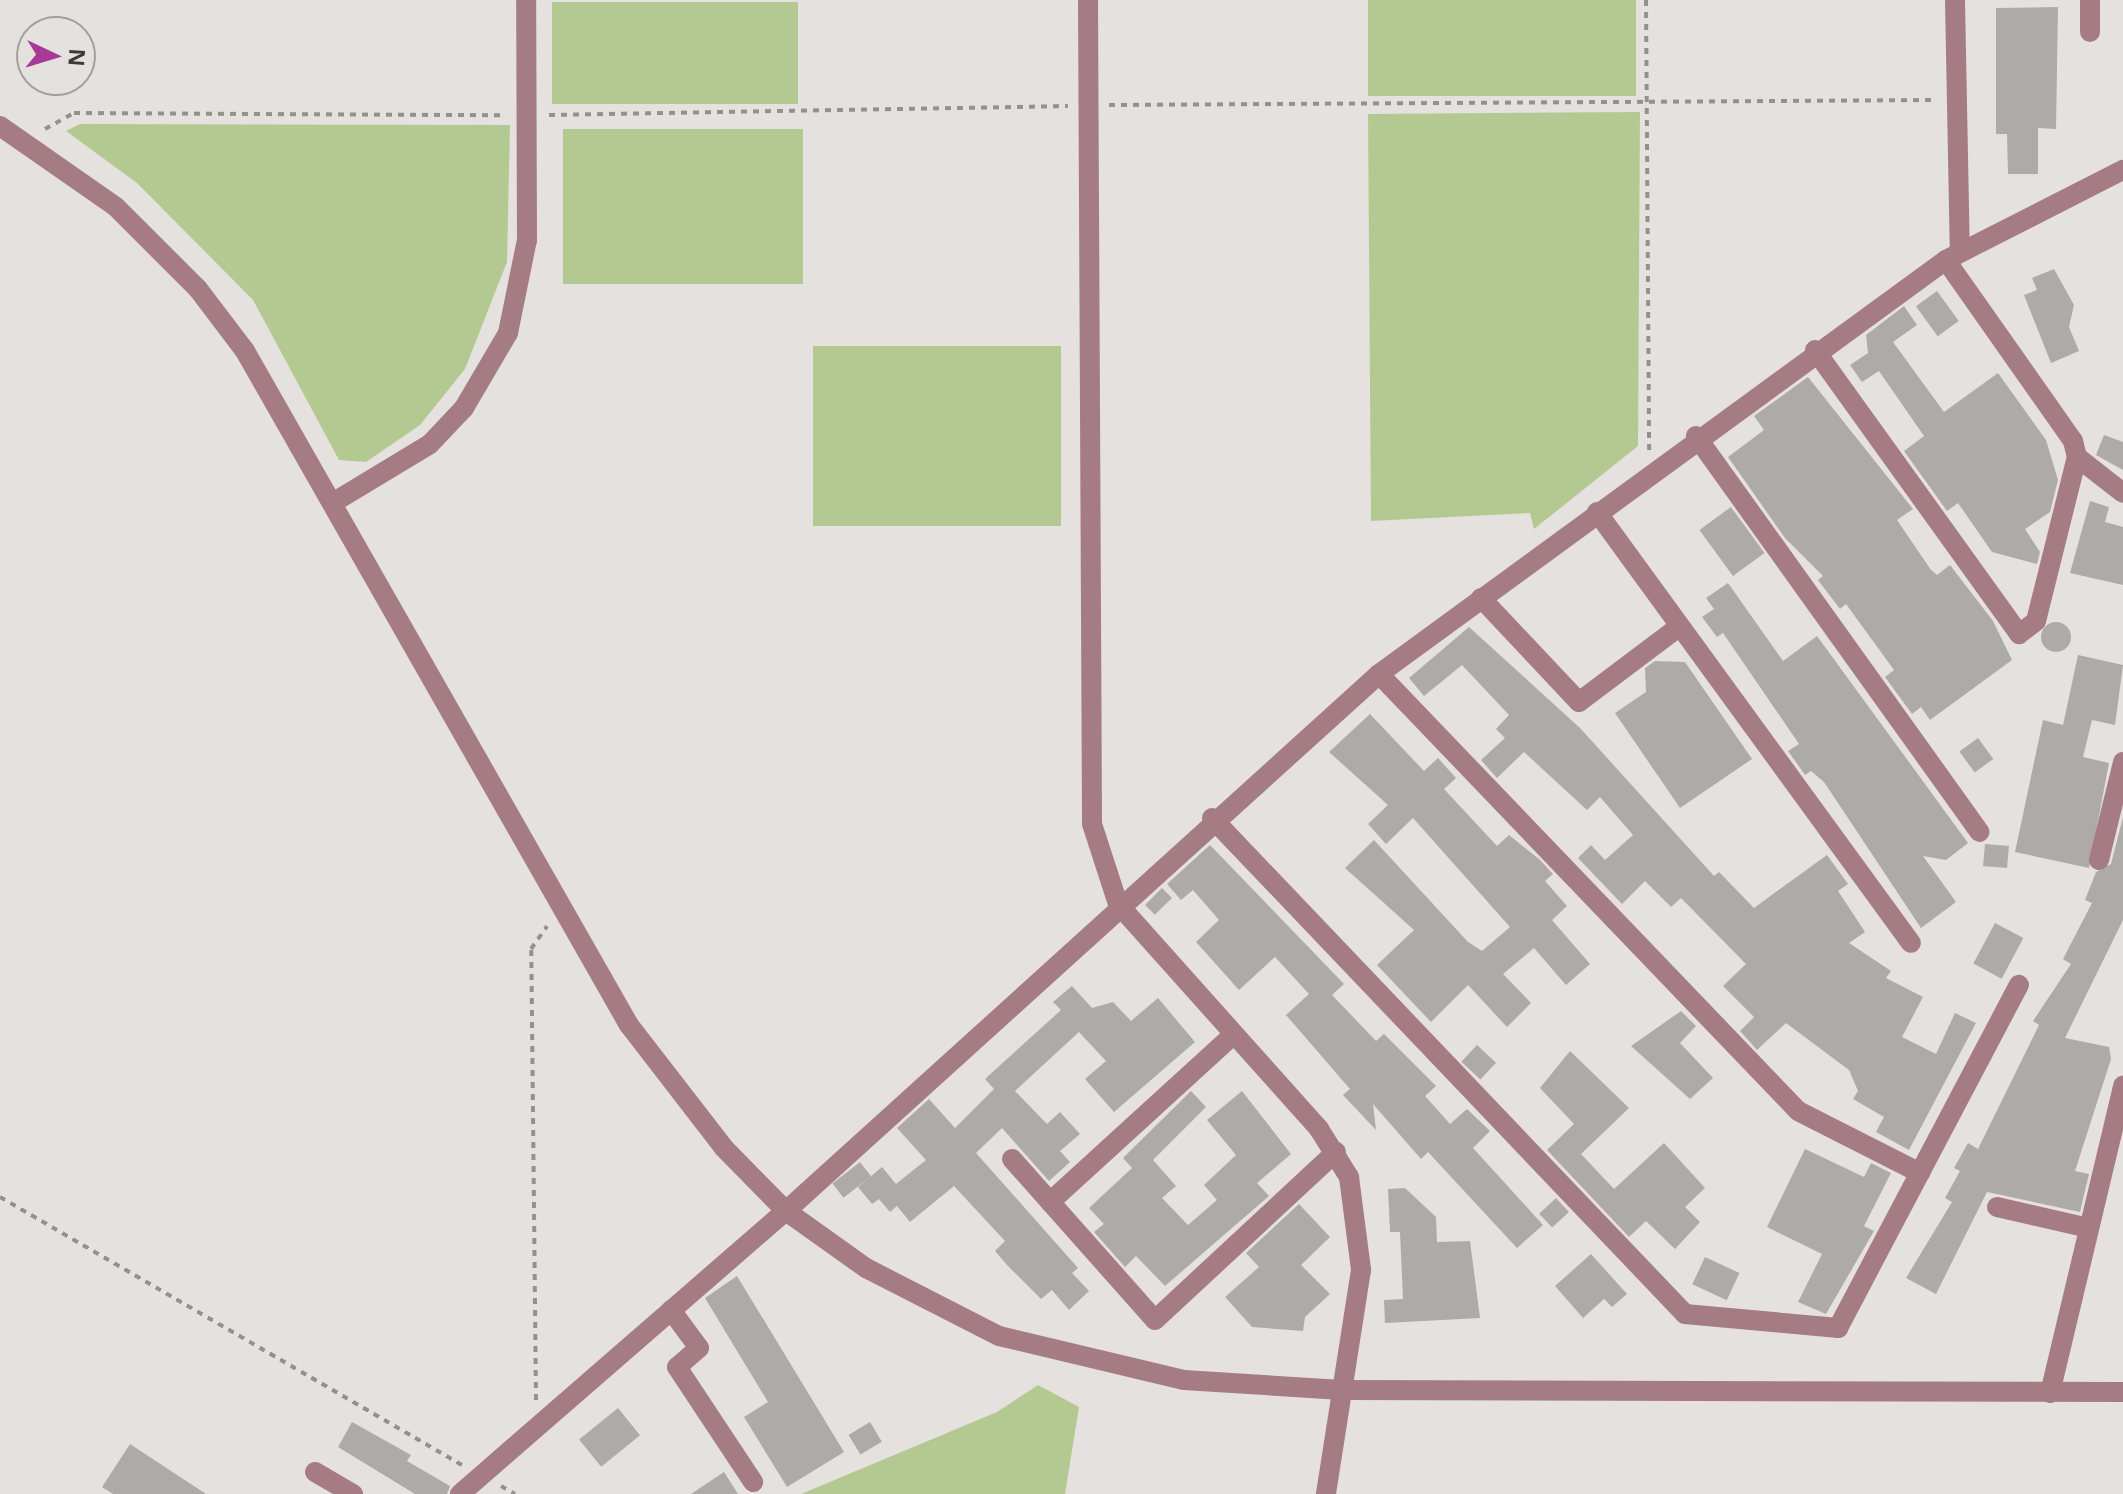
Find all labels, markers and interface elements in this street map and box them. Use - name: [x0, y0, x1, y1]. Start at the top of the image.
- north arrow: [16, 16, 96, 96]
- text: N: [62, 48, 94, 67]

